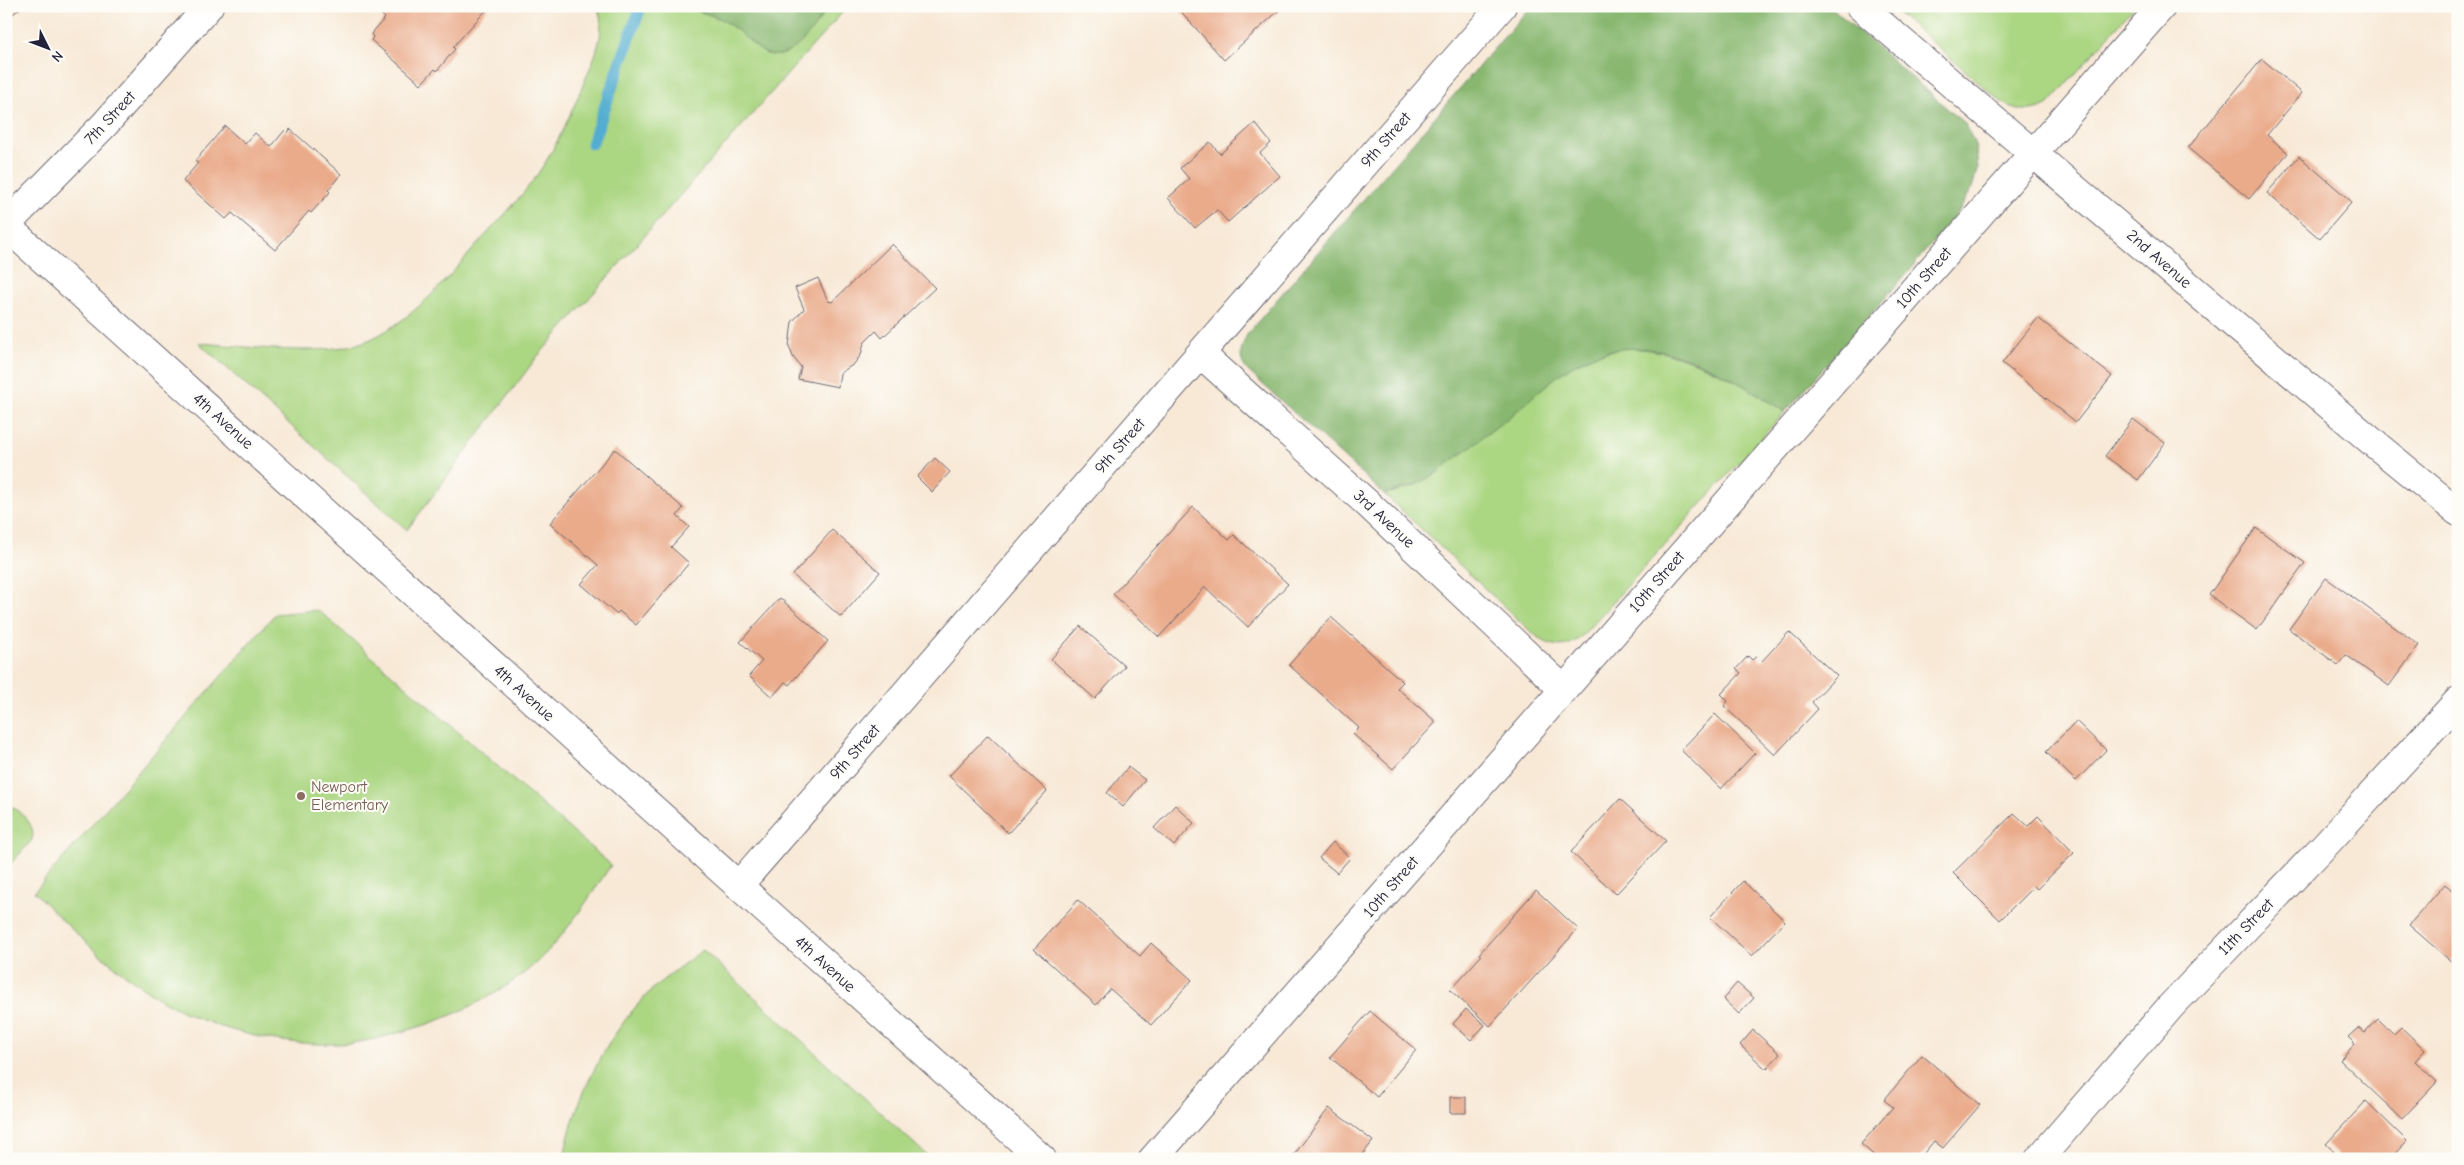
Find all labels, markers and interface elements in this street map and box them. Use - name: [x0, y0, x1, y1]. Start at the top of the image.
- north arrow: [22, 22, 72, 72]
- text: N: [48, 47, 67, 65]
- street label: 7th Street: [81, 87, 139, 148]
- street label: 9th Street: [1357, 108, 1415, 171]
- street label: 2nd Avenue: [2123, 226, 2195, 292]
- street label: 10th Street: [1893, 244, 1956, 312]
- street label: 4th Avenue: [189, 389, 257, 453]
- street label: 9th Street: [1091, 414, 1149, 477]
- street label: 3rd Avenue: [1350, 486, 1418, 552]
- street label: 10th Street: [1626, 548, 1689, 616]
- street label: 4th Avenue: [490, 661, 558, 725]
- street label: 9th Street: [826, 720, 884, 783]
- place label: Newport Elementary: [311, 778, 389, 814]
- marker: Newport Elementary: [295, 790, 307, 802]
- street label: 10th Street: [1360, 853, 1423, 921]
- street label: 11th Street: [2215, 895, 2278, 959]
- street label: 4th Avenue: [791, 932, 859, 996]

